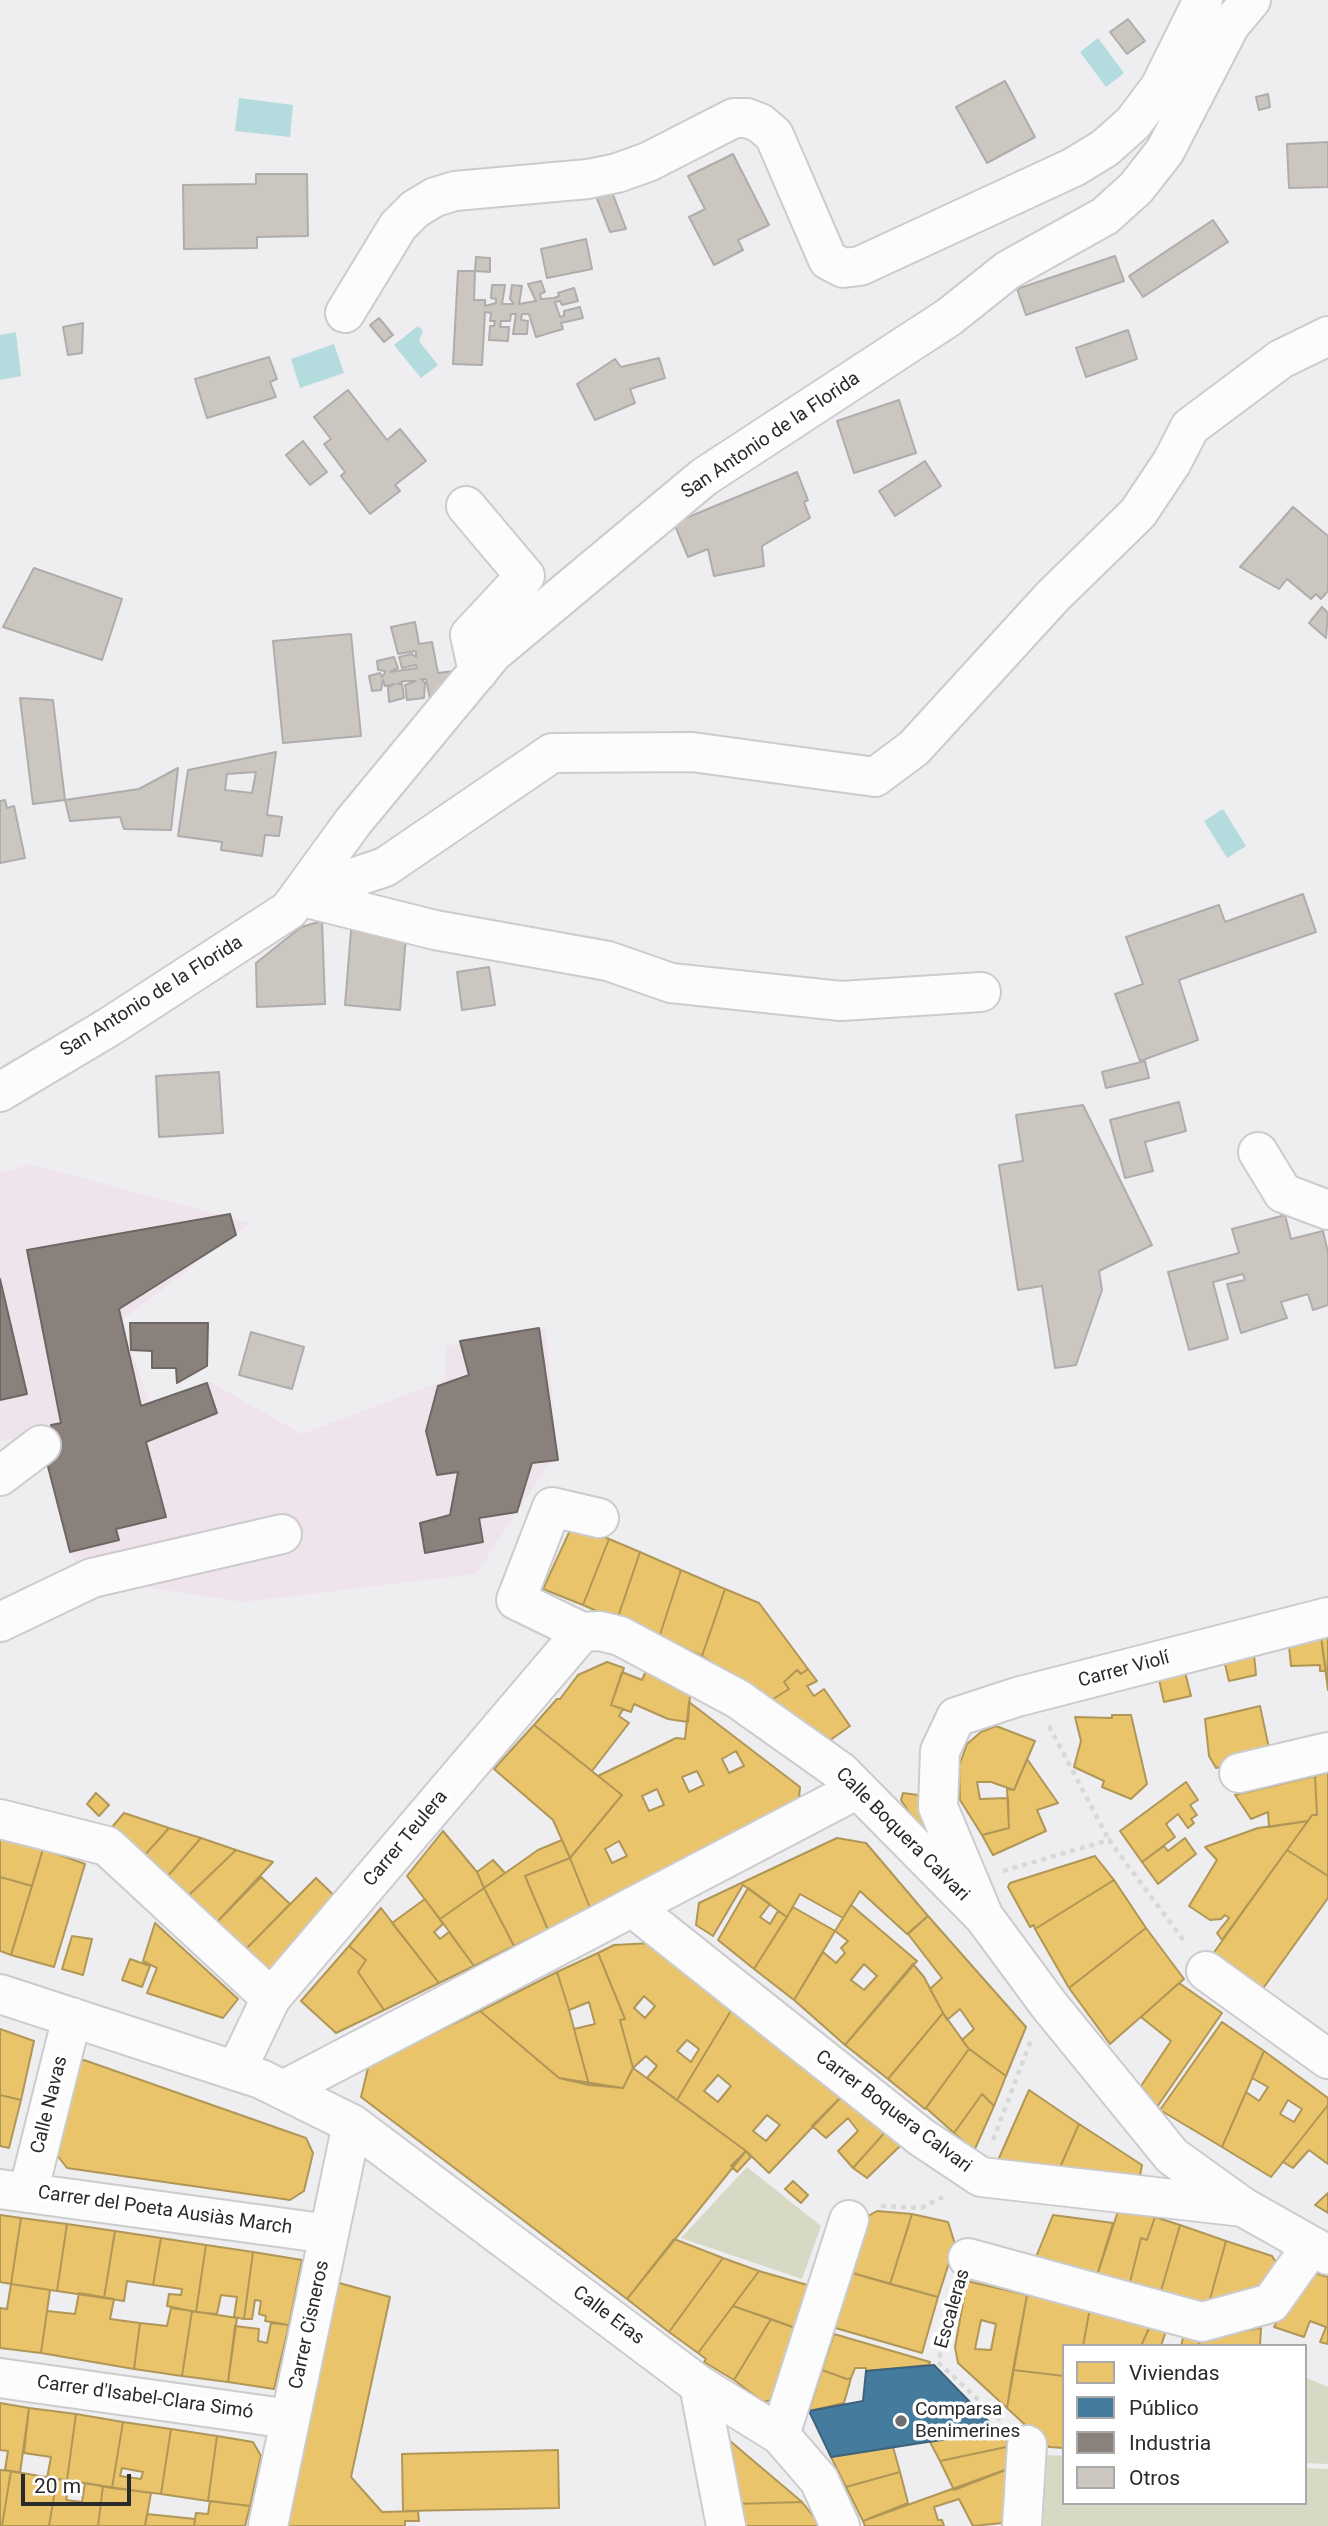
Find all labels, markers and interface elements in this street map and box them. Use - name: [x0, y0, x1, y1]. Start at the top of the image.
- street label: San Antonio de la Florida: [677, 368, 865, 504]
- street label: San Antonio de la Florida: [57, 932, 247, 1062]
- street label: Carrer Violí: [1076, 1647, 1172, 1693]
- street label: Calle Boquera Calvari: [830, 1763, 974, 1907]
- street label: Carrer Teulera: [359, 1786, 453, 1892]
- street label: Carrer Boquera Calvari: [810, 2046, 976, 2178]
- street label: Calle Navas: [27, 2054, 73, 2156]
- street label: Carrer del Poeta Ausiàs March: [36, 2182, 294, 2240]
- street label: Carrer Cisneros: [285, 2259, 335, 2391]
- street label: Escaleras: [931, 2267, 975, 2351]
- street label: Calle Eras: [568, 2282, 648, 2350]
- legend: [1062, 2344, 1307, 2505]
- text: Viviendas: [1129, 2361, 1220, 2385]
- street label: Carrer d'Isabel-Clara Simó: [35, 2372, 255, 2424]
- text: Público: [1129, 2396, 1199, 2420]
- place label: Comparsa Benimerines: [915, 2399, 1020, 2443]
- marker: Comparsa Benimerines: [893, 2413, 909, 2429]
- text: Industria: [1129, 2431, 1211, 2455]
- scale bar: [24, 2460, 135, 2504]
- text: Otros: [1129, 2466, 1180, 2490]
- text: 20 m: [34, 2474, 81, 2498]

